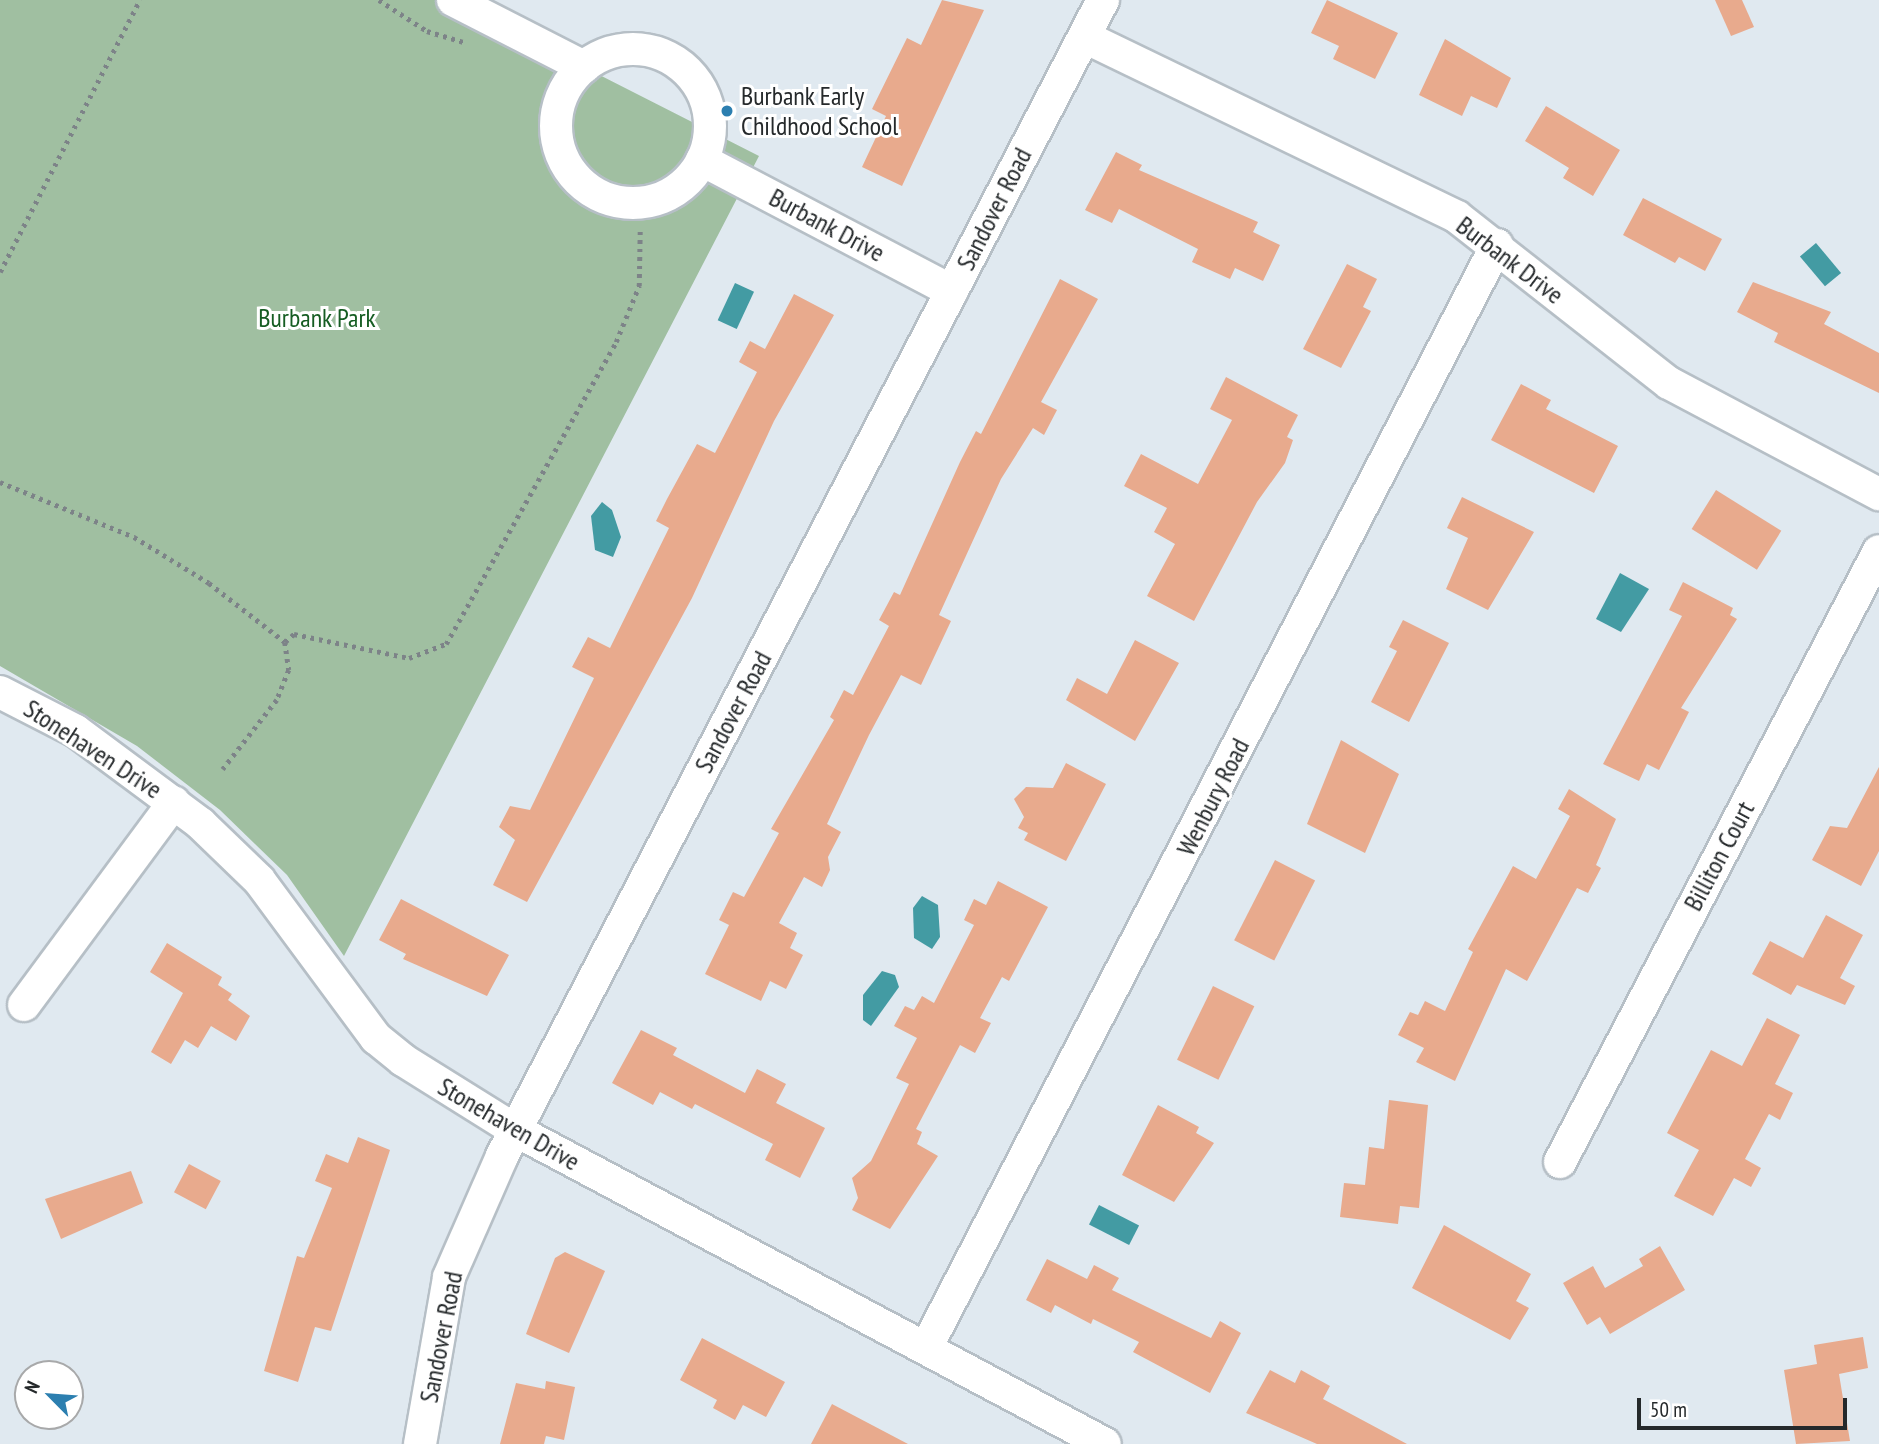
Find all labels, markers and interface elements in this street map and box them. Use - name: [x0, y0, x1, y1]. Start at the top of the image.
- place label: Burbank Early Childhood School: [741, 80, 898, 142]
- marker: Burbank Early Childhood School: [719, 103, 735, 119]
- street label: Sandover Road: [950, 143, 1038, 275]
- street label: Burbank Drive: [764, 182, 890, 268]
- street label: Burbank Drive: [1450, 209, 1570, 311]
- park label: Burbank Park: [258, 302, 376, 334]
- street label: Sandover Road: [688, 646, 778, 778]
- street label: Stonehaven Drive: [18, 693, 168, 805]
- street label: Wenbury Road: [1170, 733, 1256, 861]
- street label: Billiton Court: [1677, 796, 1761, 916]
- street label: Stonehaven Drive: [433, 1071, 585, 1177]
- street label: Sandover Road: [413, 1269, 469, 1405]
- north arrow: [14, 1360, 84, 1430]
- text: N: [19, 1377, 45, 1397]
- scale bar: [1641, 1384, 1851, 1428]
- text: 50 m: [1650, 1396, 1687, 1423]

